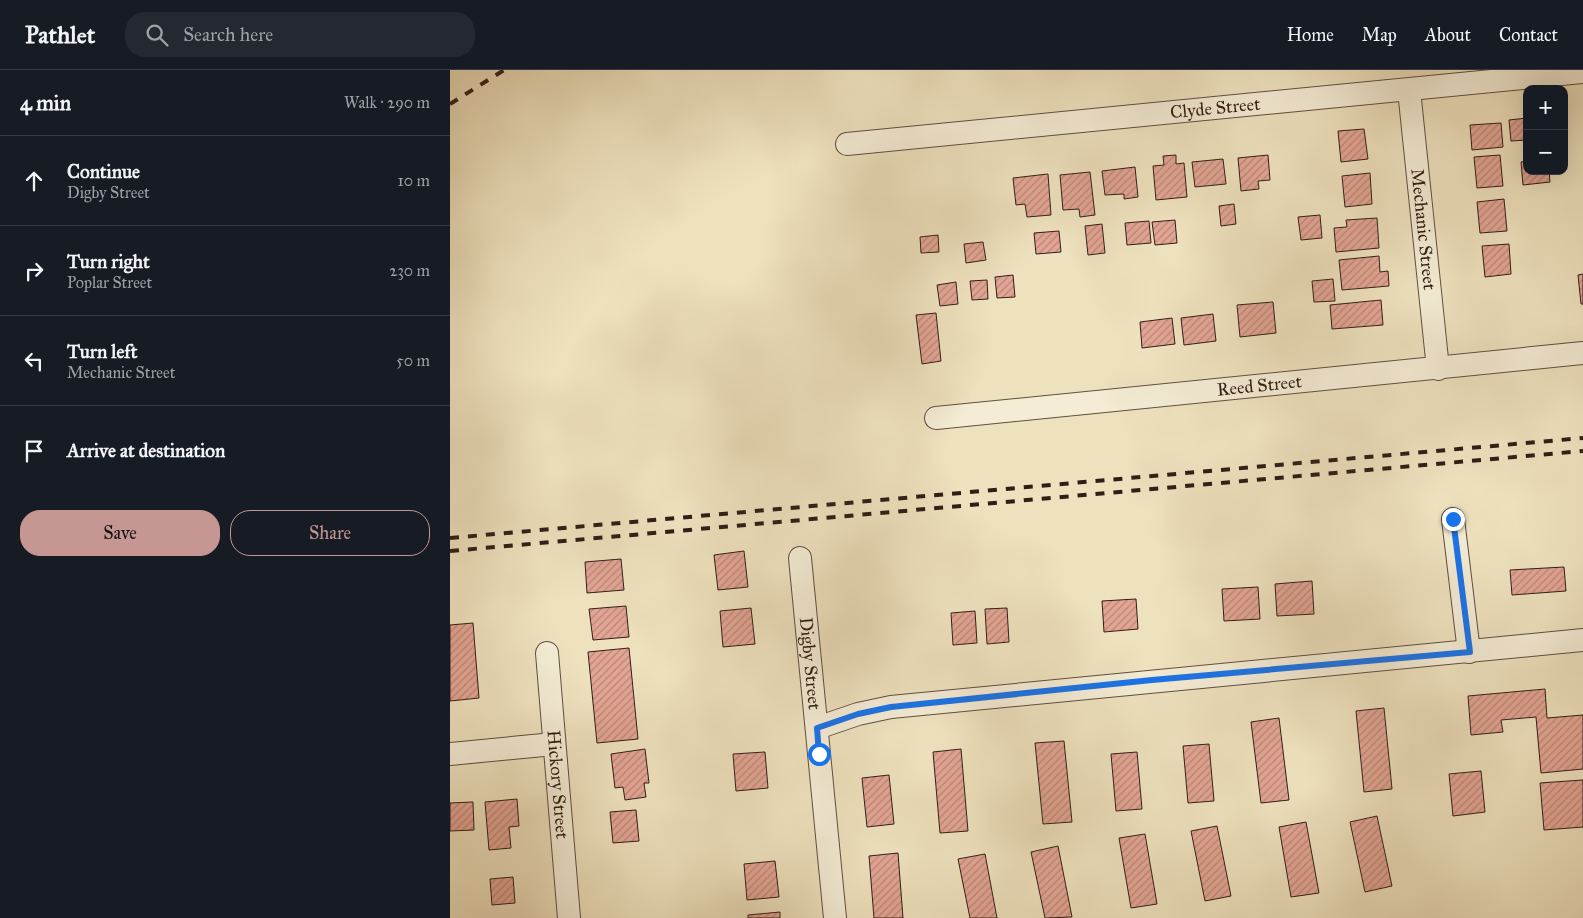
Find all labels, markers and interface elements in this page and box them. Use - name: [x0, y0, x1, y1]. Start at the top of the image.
- search box: [125, 12, 475, 57]
- text: Pathlet: [25, 20, 95, 50]
- icon: search: [143, 21, 171, 49]
- text: Search here: [183, 23, 273, 46]
- text: Home: [1287, 24, 1334, 46]
- text: Map: [1362, 24, 1397, 46]
- text: About: [1425, 24, 1471, 46]
- text: Contact: [1499, 24, 1558, 46]
- map controls: [1523, 85, 1568, 175]
- button: +: [1523, 85, 1568, 130]
- text: 4 min: [20, 90, 71, 116]
- text: Walk · 290 m: [344, 93, 430, 112]
- street label: Clyde Street: [1169, 93, 1262, 123]
- button: −: [1523, 130, 1568, 175]
- text: Continue: [67, 160, 140, 183]
- icon: ahead: [20, 167, 48, 195]
- street label: Mechanic Street: [1406, 167, 1441, 292]
- text: 10 m: [398, 171, 430, 190]
- text: Digby Street: [67, 183, 150, 202]
- text: Turn right: [67, 250, 150, 273]
- icon: right: [20, 257, 48, 285]
- text: 230 m: [390, 261, 430, 280]
- text: Poplar Street: [67, 273, 152, 292]
- text: Turn left: [67, 340, 137, 363]
- icon: left: [20, 347, 48, 375]
- text: 50 m: [396, 351, 430, 370]
- text: Mechanic Street: [67, 363, 175, 382]
- street label: Reed Street: [1216, 370, 1304, 401]
- icon: arrive: [20, 437, 48, 465]
- text: Arrive at destination: [67, 439, 225, 462]
- route end: [1442, 508, 1465, 531]
- button: Save: [20, 510, 220, 556]
- button: Share: [230, 510, 430, 556]
- street label: Digby Street: [795, 616, 826, 712]
- street label: Hickory Street: [542, 729, 573, 841]
- route start: [808, 743, 831, 766]

